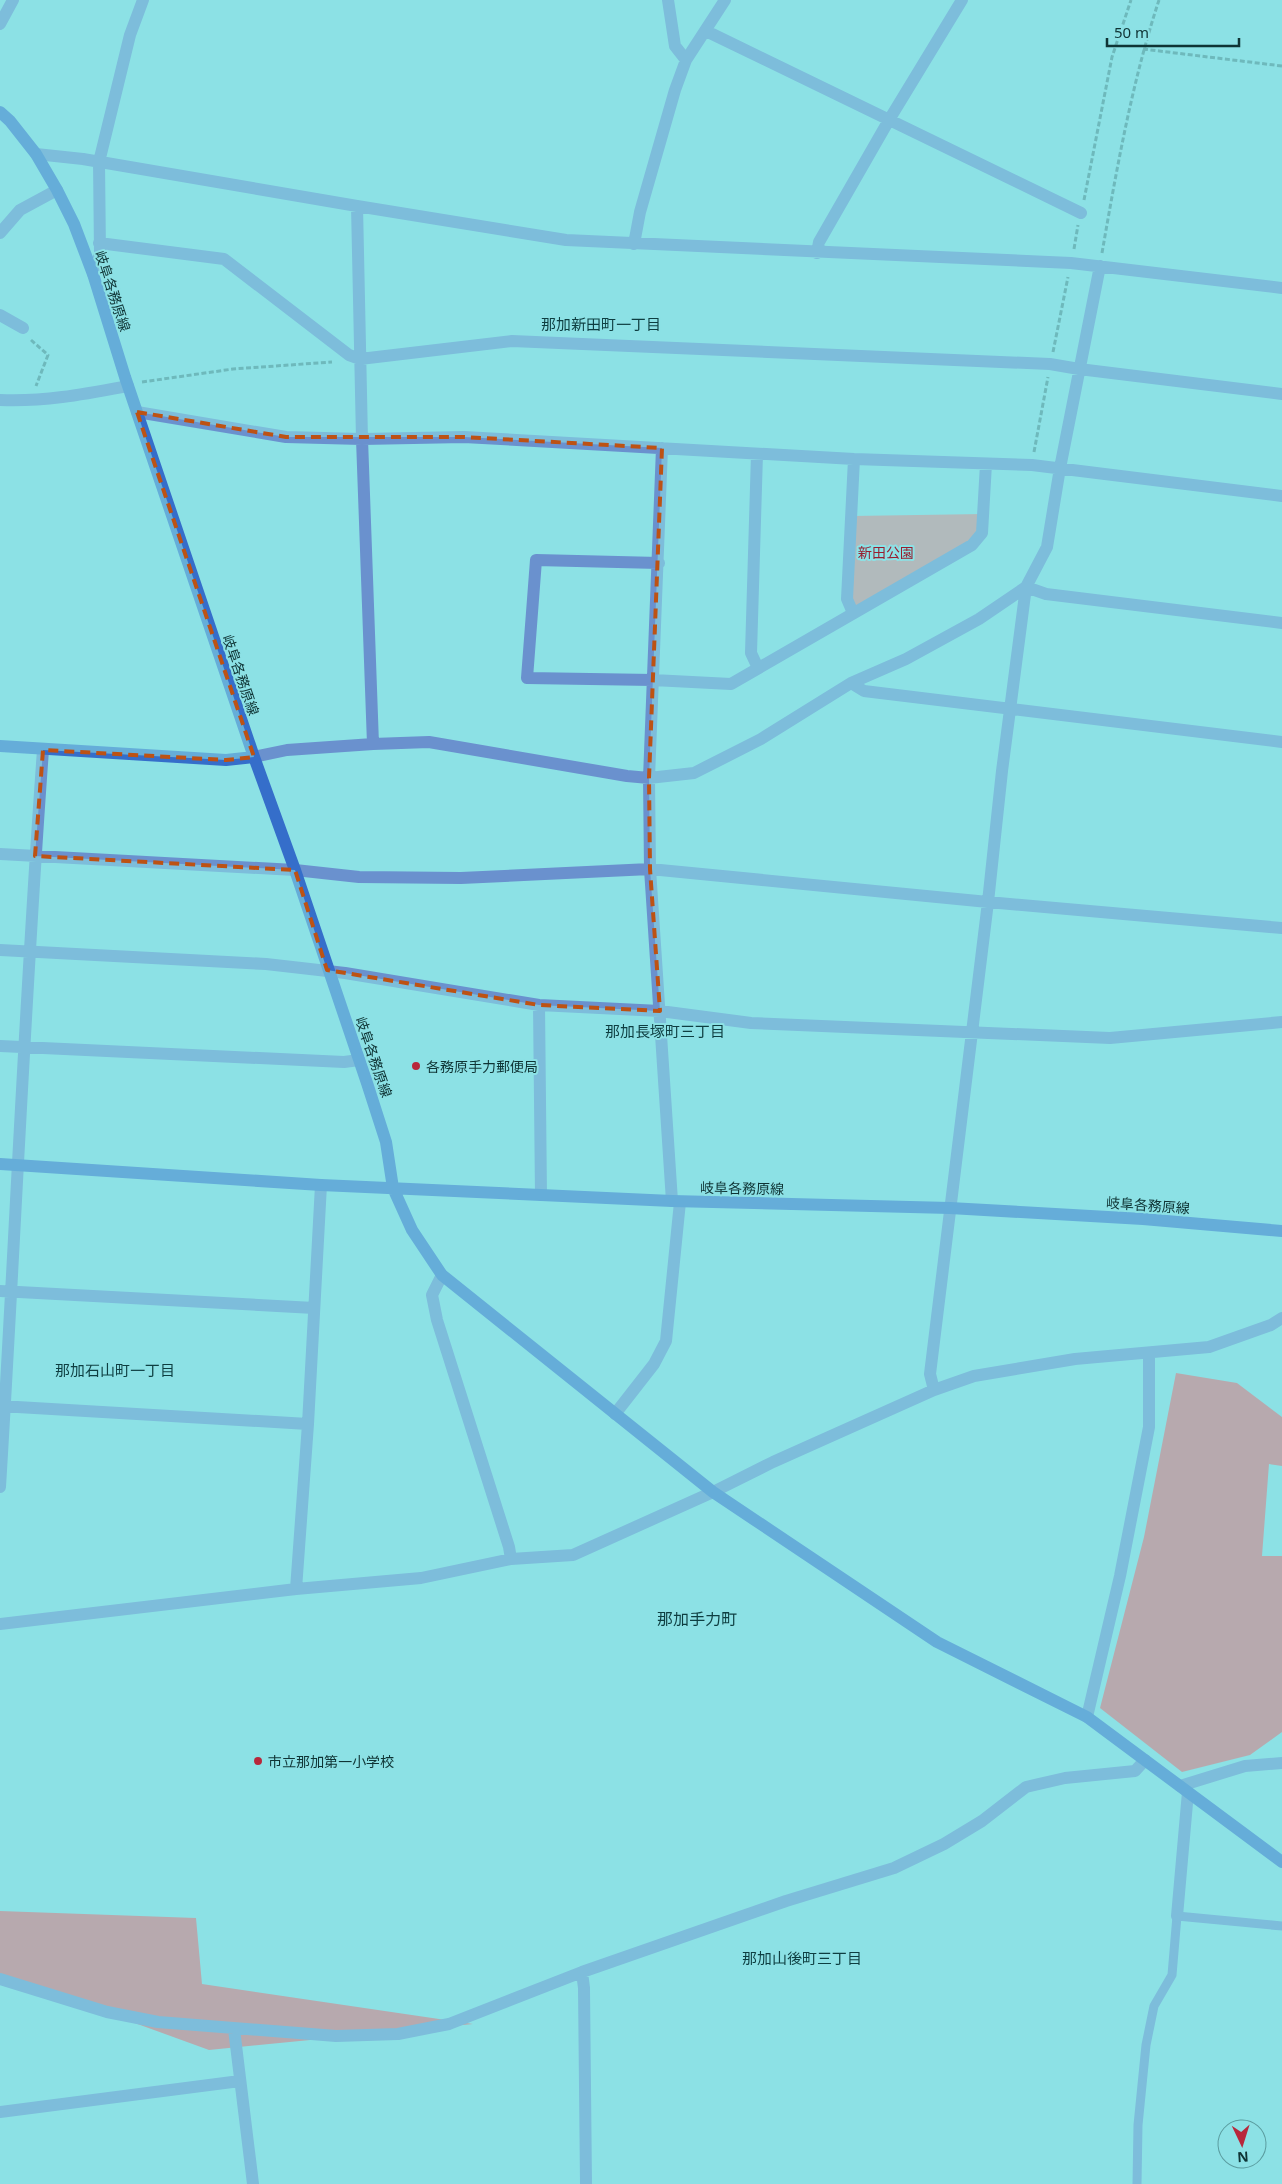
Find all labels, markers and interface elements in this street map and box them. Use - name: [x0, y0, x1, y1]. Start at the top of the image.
- scale bar: [1107, 15, 1240, 47]
- text: 50 m: [1114, 22, 1149, 42]
- street label: 岐阜各務原線: [91, 248, 135, 334]
- district label: 那加新田町一丁目: [541, 314, 661, 334]
- park label: 新田公園: [858, 543, 914, 562]
- street label: 岐阜各務原線: [218, 632, 264, 718]
- street label: 岐阜各務原線: [351, 1014, 397, 1100]
- district label: 那加長塚町三丁目: [605, 1021, 725, 1041]
- place label: 各務原手力郵便局: [426, 1057, 538, 1076]
- marker: 各務原手力郵便局: [410, 1060, 422, 1072]
- street label: 岐阜各務原線: [700, 1178, 784, 1198]
- street label: 岐阜各務原線: [1105, 1193, 1191, 1217]
- district label: 那加石山町一丁目: [55, 1360, 175, 1380]
- district label: 那加手力町: [657, 1608, 737, 1630]
- place label: 市立那加第一小学校: [268, 1752, 394, 1771]
- marker: 市立那加第一小学校: [252, 1755, 264, 1767]
- district label: 那加山後町三丁目: [742, 1948, 862, 1968]
- north arrow: [1217, 2119, 1267, 2169]
- text: N: [1237, 2148, 1249, 2167]

